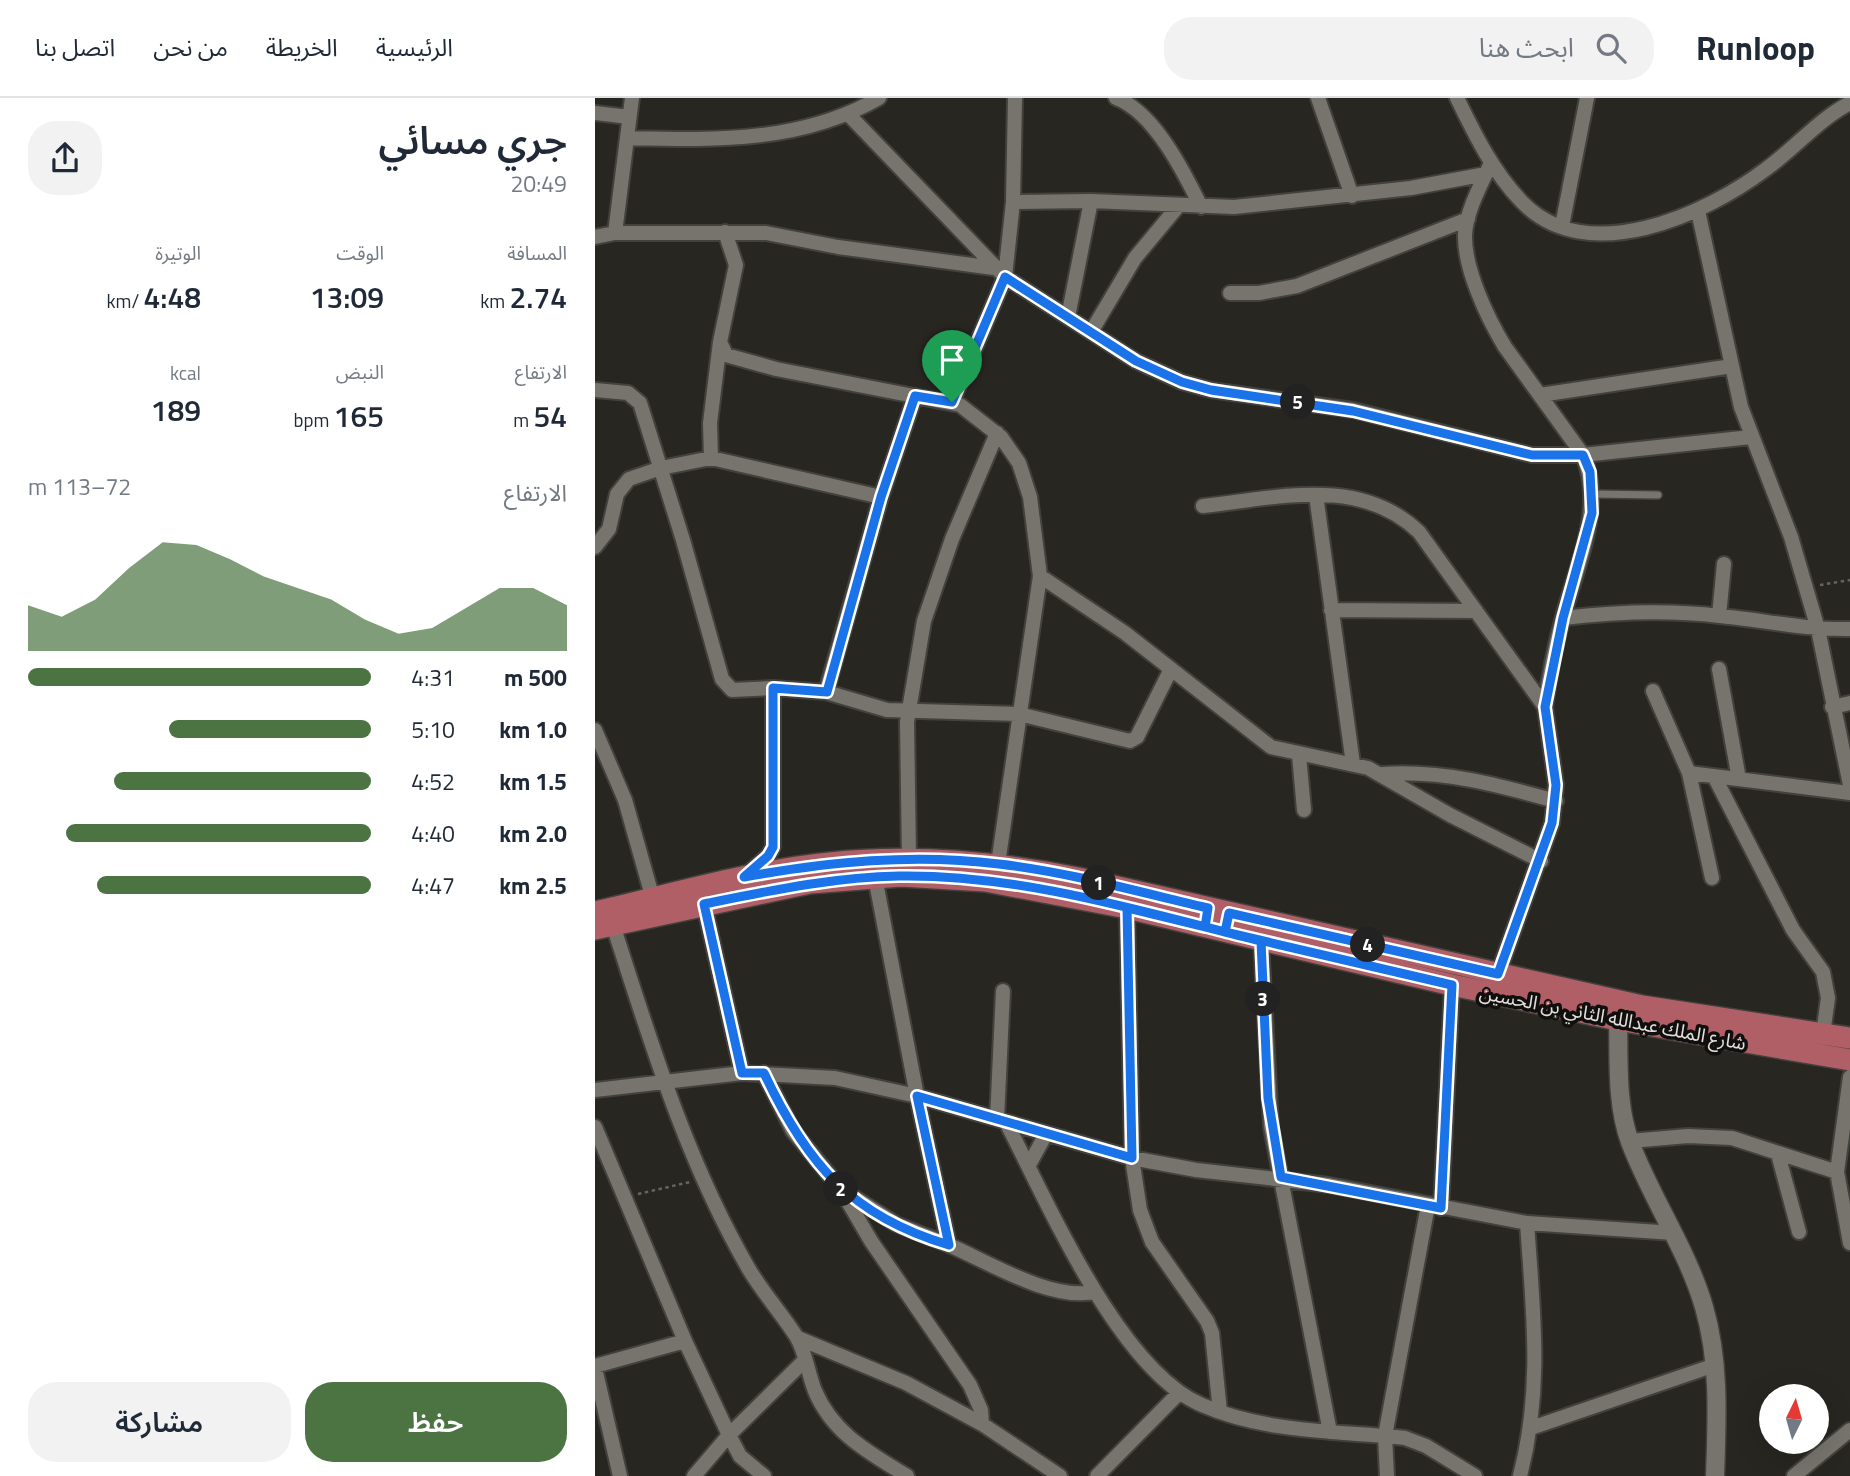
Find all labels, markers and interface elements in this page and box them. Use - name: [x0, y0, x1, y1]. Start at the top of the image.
- search box: [1164, 17, 1654, 80]
- text: Runloop: [1696, 23, 1815, 73]
- text: ابحث هنا: [1479, 28, 1574, 67]
- text: اتصل بنا: [35, 29, 115, 65]
- text: من نحن: [153, 29, 228, 65]
- text: الخريطة: [266, 29, 338, 65]
- text: الرئيسية: [376, 29, 453, 65]
- icon: search: [1592, 29, 1630, 67]
- text: جري مسائي: [378, 111, 567, 169]
- button: share: [28, 121, 102, 195]
- text: 20:49: [510, 166, 567, 201]
- text: الوتيرة: [155, 238, 201, 267]
- text: الوقت: [336, 238, 384, 267]
- text: المسافة: [507, 238, 567, 267]
- text: 4:48: [143, 274, 201, 320]
- text: 13:09: [310, 274, 384, 320]
- text: 2.74: [509, 274, 567, 320]
- text: /km: [106, 286, 143, 315]
- text: km: [480, 286, 509, 315]
- pin: [922, 330, 982, 402]
- icon: arrive: [933, 341, 971, 379]
- text: النبض: [336, 357, 384, 386]
- text: الارتفاع: [515, 357, 567, 386]
- text: kcal: [170, 358, 201, 387]
- pin: 5: [1281, 384, 1315, 420]
- text: 189: [151, 387, 201, 433]
- text: 5: [1292, 387, 1303, 416]
- text: 165: [334, 393, 384, 439]
- text: 54: [533, 393, 567, 439]
- text: bpm: [294, 405, 334, 434]
- text: m: [513, 405, 533, 434]
- text: 72–113 m: [28, 469, 131, 504]
- text: الارتفاع: [504, 475, 567, 510]
- text: 4:31: [411, 660, 455, 695]
- text: 500 m: [504, 660, 567, 695]
- text: 5:10: [411, 712, 455, 747]
- text: 1.0 km: [499, 712, 567, 747]
- text: 4:52: [411, 764, 455, 799]
- text: 1.5 km: [499, 764, 567, 799]
- text: 4:40: [411, 816, 455, 851]
- text: 2.0 km: [499, 816, 567, 851]
- pin: 1: [1081, 866, 1117, 900]
- text: 4:47: [411, 868, 455, 903]
- text: 2.5 km: [499, 868, 567, 903]
- text: 1: [1093, 868, 1104, 897]
- pin: 4: [1351, 928, 1385, 962]
- text: 4: [1362, 930, 1373, 959]
- street label: شارع الملك عبدالله الثاني بن الحسين: [1477, 977, 1749, 1058]
- pin: 3: [1245, 982, 1281, 1016]
- text: 3: [1257, 984, 1268, 1013]
- pin: 2: [824, 1172, 859, 1206]
- text: 2: [835, 1174, 846, 1203]
- button: مشاركة: [28, 1382, 291, 1462]
- button: حفظ: [305, 1382, 567, 1462]
- north arrow: [1759, 1384, 1829, 1454]
- map controls: [1759, 1384, 1829, 1454]

